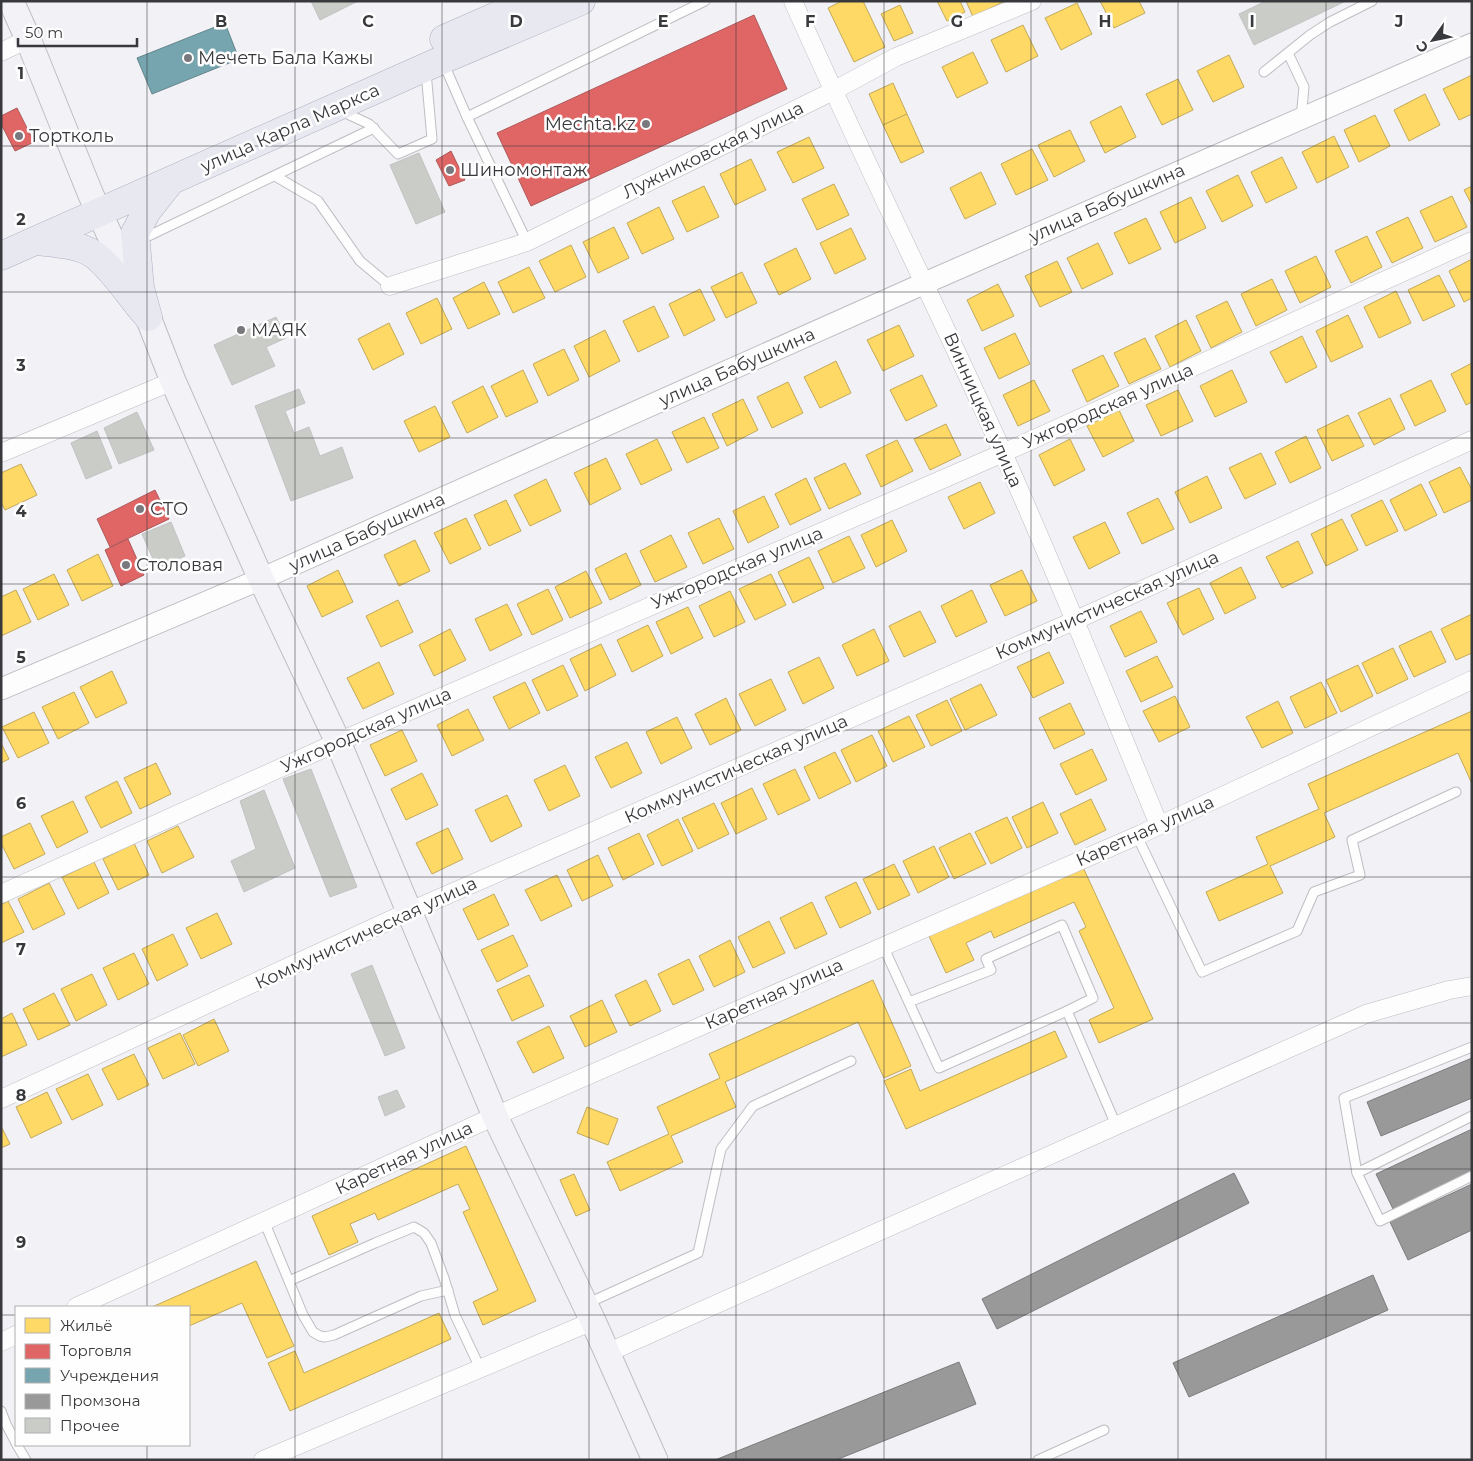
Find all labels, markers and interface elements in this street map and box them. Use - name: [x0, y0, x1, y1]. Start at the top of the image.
- text: B: [215, 12, 227, 31]
- text: C: [362, 12, 374, 31]
- text: D: [509, 12, 523, 31]
- text: E: [658, 12, 668, 31]
- text: F: [805, 12, 815, 31]
- text: G: [951, 12, 963, 31]
- text: H: [1099, 12, 1111, 31]
- text: I: [1249, 12, 1255, 31]
- text: J: [1394, 12, 1403, 31]
- scale bar: [18, 15, 136, 47]
- north arrow: [1408, 15, 1458, 65]
- text: 50 m: [25, 23, 63, 42]
- text: С: [1412, 38, 1432, 56]
- place label: Мечеть Бала Кажы: [198, 47, 373, 69]
- marker: Мечеть Бала Кажы: [182, 52, 194, 64]
- text: 1: [18, 64, 24, 83]
- street label: улица Карла Маркса: [196, 79, 383, 178]
- street label: Лужниковская улица: [619, 97, 807, 203]
- place label: Mechta.kz: [545, 113, 636, 135]
- marker: Mechta.kz: [640, 118, 652, 130]
- place label: Тортколь: [29, 125, 114, 147]
- marker: Тортколь: [13, 130, 25, 142]
- place label: Шиномонтаж: [460, 159, 587, 181]
- street label: улица Бабушкина: [1025, 159, 1188, 248]
- marker: Шиномонтаж: [444, 164, 456, 176]
- text: 2: [16, 210, 26, 229]
- place label: МАЯК: [251, 319, 307, 341]
- street label: улица Бабушкина: [655, 323, 818, 412]
- marker: МАЯК: [235, 324, 247, 336]
- street label: Винницкая улица: [939, 329, 1027, 491]
- text: 3: [15, 356, 26, 375]
- street label: Ужгородская улица: [1019, 358, 1197, 454]
- street label: улица Бабушкина: [285, 488, 448, 577]
- place label: СТО: [150, 498, 188, 520]
- text: 4: [15, 502, 27, 521]
- marker: СТО: [134, 503, 146, 515]
- street label: Ужгородская улица: [648, 522, 826, 614]
- street label: Коммунистическая улица: [992, 546, 1222, 664]
- place label: Столовая: [136, 554, 223, 576]
- marker: Столовая: [120, 559, 132, 571]
- text: 5: [16, 648, 26, 667]
- street label: Ужгородская улица: [277, 682, 455, 778]
- street label: Коммунистическая улица: [621, 710, 851, 828]
- street label: Каретная улица: [1073, 791, 1217, 871]
- text: 6: [16, 794, 26, 813]
- street label: Коммунистическая улица: [252, 872, 480, 994]
- text: 7: [16, 940, 26, 959]
- street label: Каретная улица: [702, 954, 846, 1034]
- text: 8: [16, 1086, 26, 1105]
- street label: Каретная улица: [332, 1117, 476, 1199]
- text: 9: [16, 1233, 26, 1252]
- legend: [15, 1306, 190, 1446]
- text: Жильё: [60, 1316, 113, 1335]
- text: Торговля: [60, 1341, 132, 1360]
- text: Учреждения: [60, 1366, 159, 1385]
- text: Промзона: [60, 1391, 140, 1410]
- text: Прочее: [60, 1416, 120, 1435]

